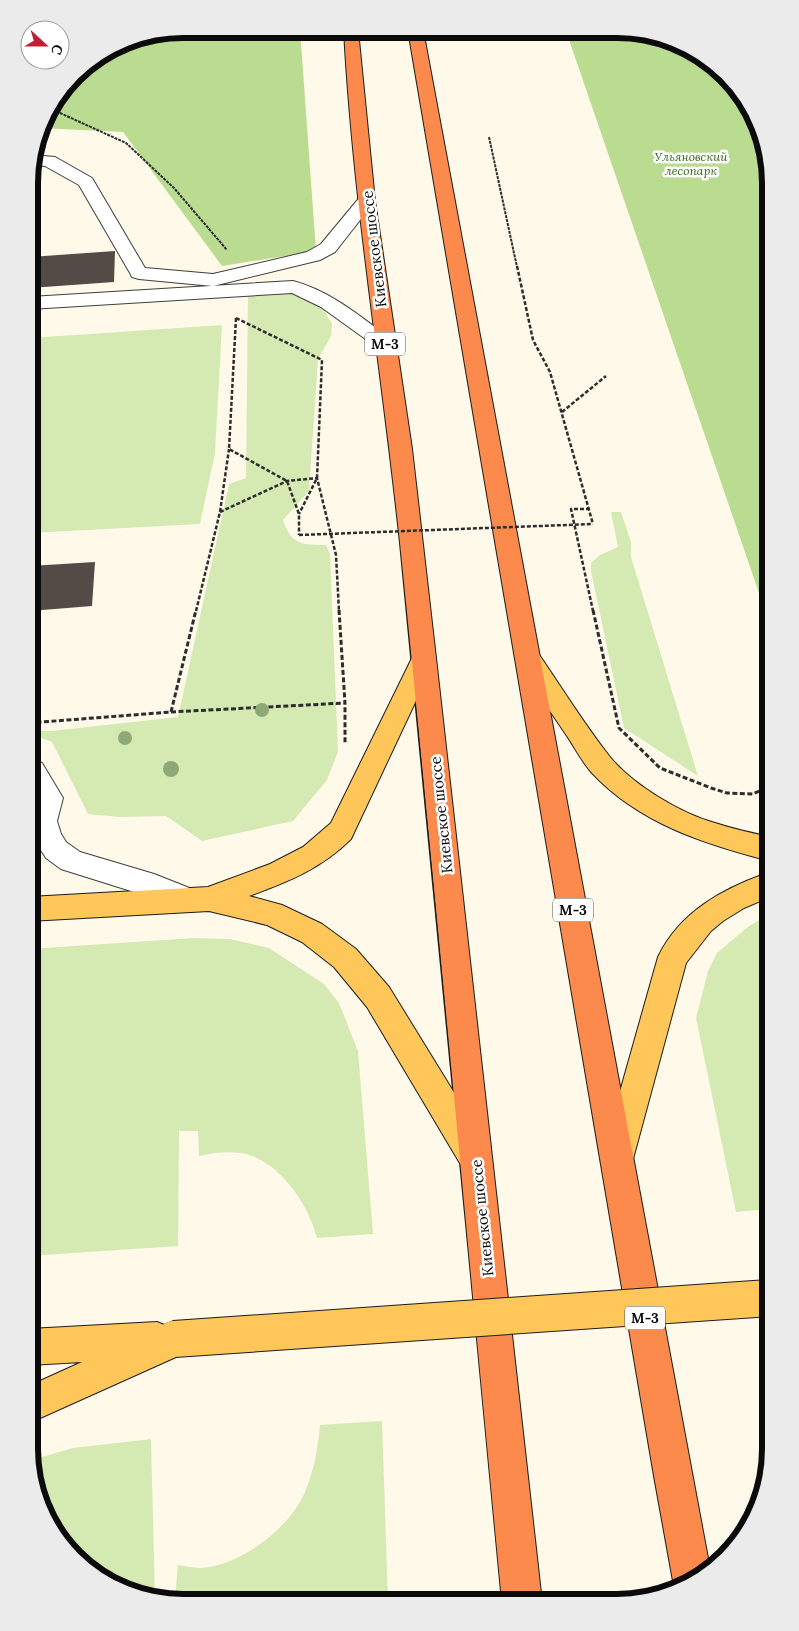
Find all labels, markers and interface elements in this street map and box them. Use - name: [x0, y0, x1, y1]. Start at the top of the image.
- north arrow: [20, 20, 70, 70]
- text: С: [47, 42, 67, 58]
- park label: Ульяновский лесопарк: [655, 149, 728, 178]
- street label: Киевское шоссе: [357, 190, 391, 308]
- road number: М-3: [365, 332, 405, 356]
- street label: Киевское шоссе: [425, 756, 457, 874]
- road number: М-3: [553, 898, 593, 922]
- street label: Киевское шоссе: [466, 1159, 498, 1277]
- road number: М-3: [625, 1306, 665, 1330]

